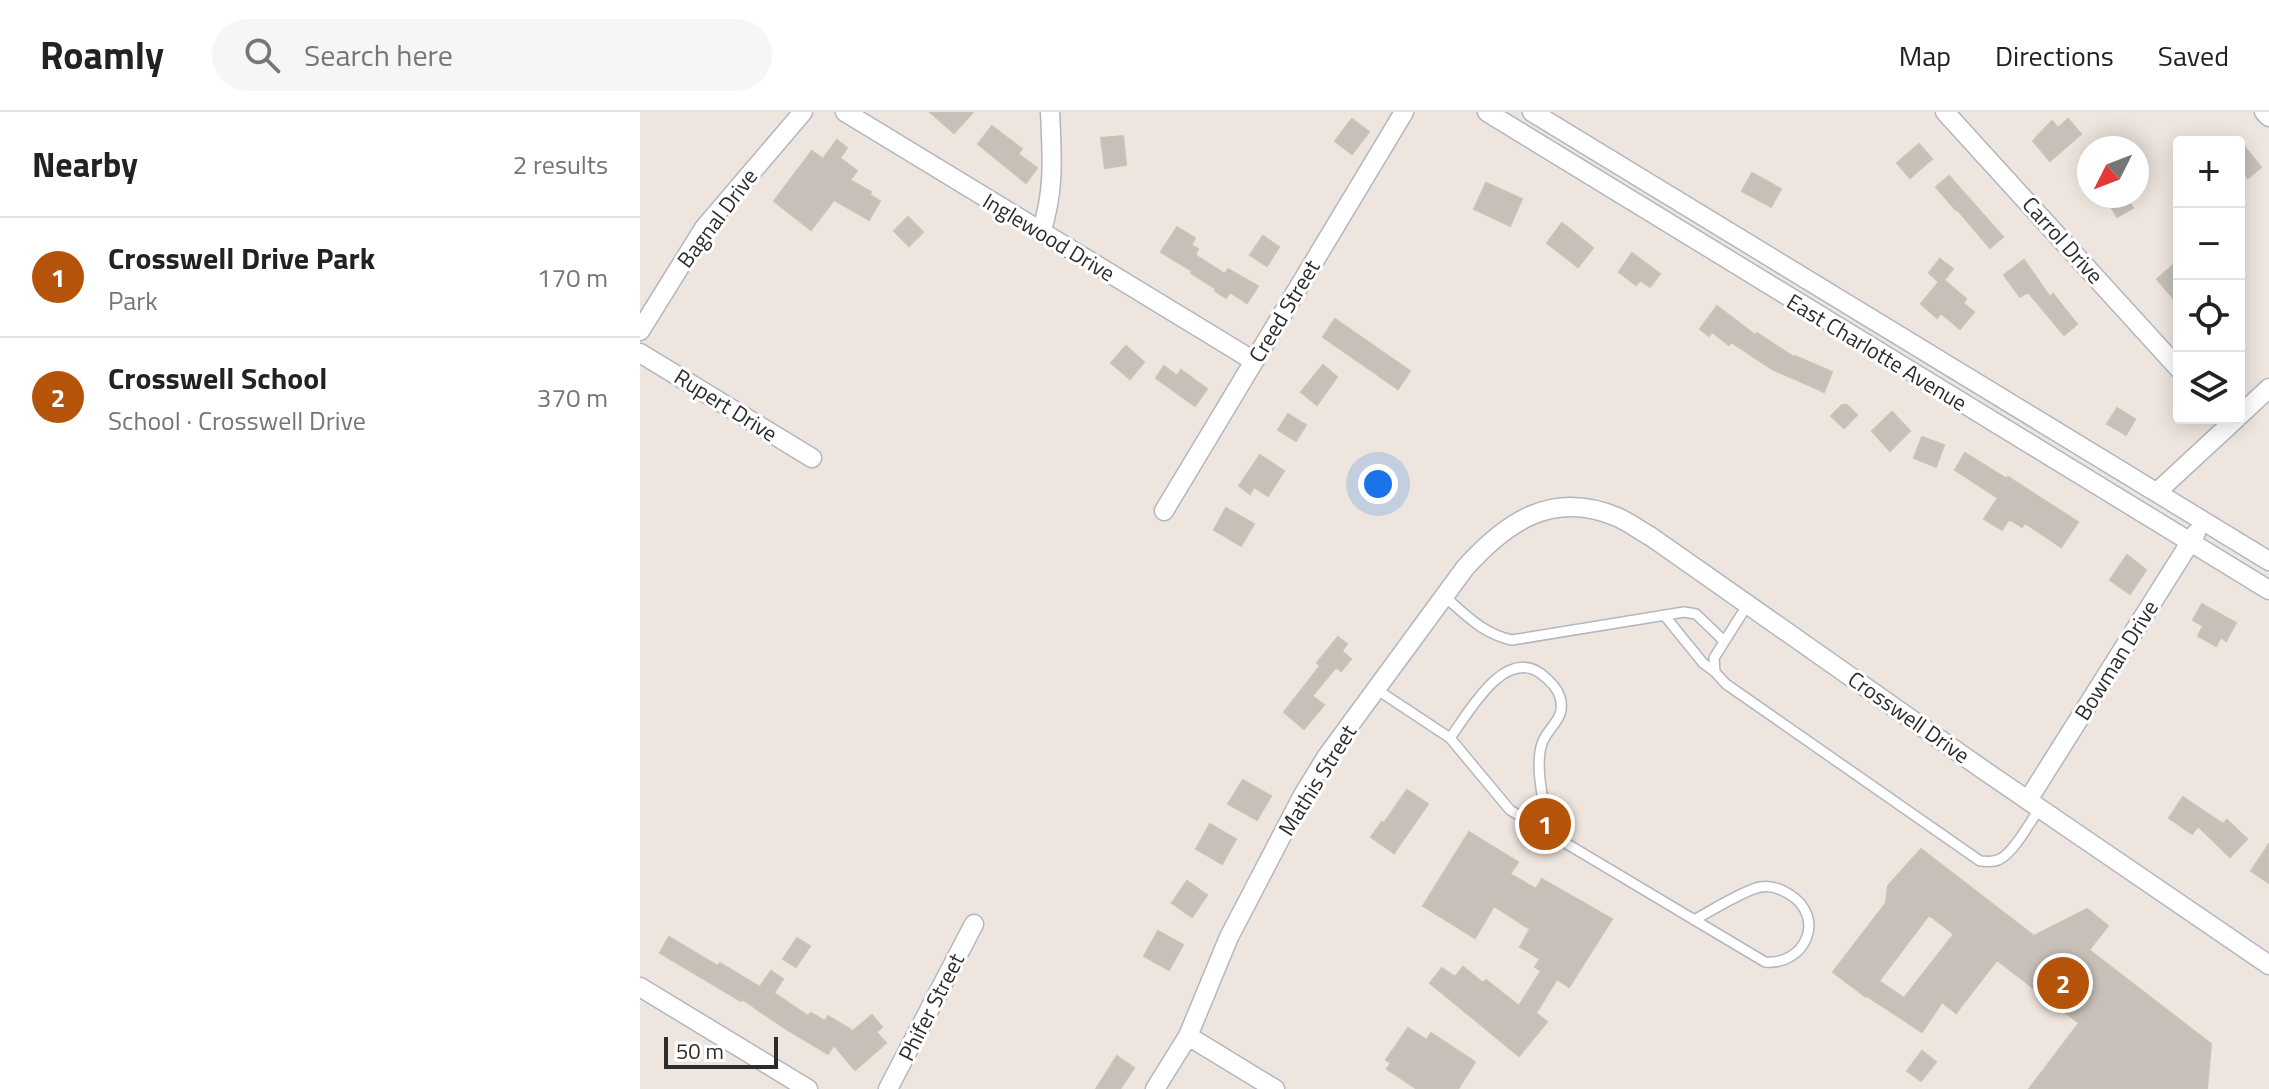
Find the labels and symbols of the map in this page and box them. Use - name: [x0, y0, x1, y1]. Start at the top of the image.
- north arrow: [2077, 136, 2149, 208]
- street label: Bagnal Drive: [668, 161, 766, 275]
- street label: Inglewood Drive: [976, 184, 1122, 290]
- street label: Carrol Drive: [2014, 189, 2112, 291]
- street label: Creed Street: [1240, 253, 1328, 369]
- street label: East Charlotte Avenue: [1780, 285, 1974, 419]
- street label: Rupert Drive: [668, 360, 784, 450]
- your location: [1358, 464, 1398, 504]
- street label: Bowman Drive: [2066, 593, 2166, 727]
- street label: Crosswell Drive: [1841, 662, 1977, 772]
- street label: Mathis Street: [1269, 717, 1365, 842]
- pin: 1: [1519, 794, 1571, 854]
- street label: Phifer Street: [889, 947, 973, 1067]
- pin: 2: [2037, 953, 2089, 1013]
- scale bar: [664, 1033, 778, 1069]

